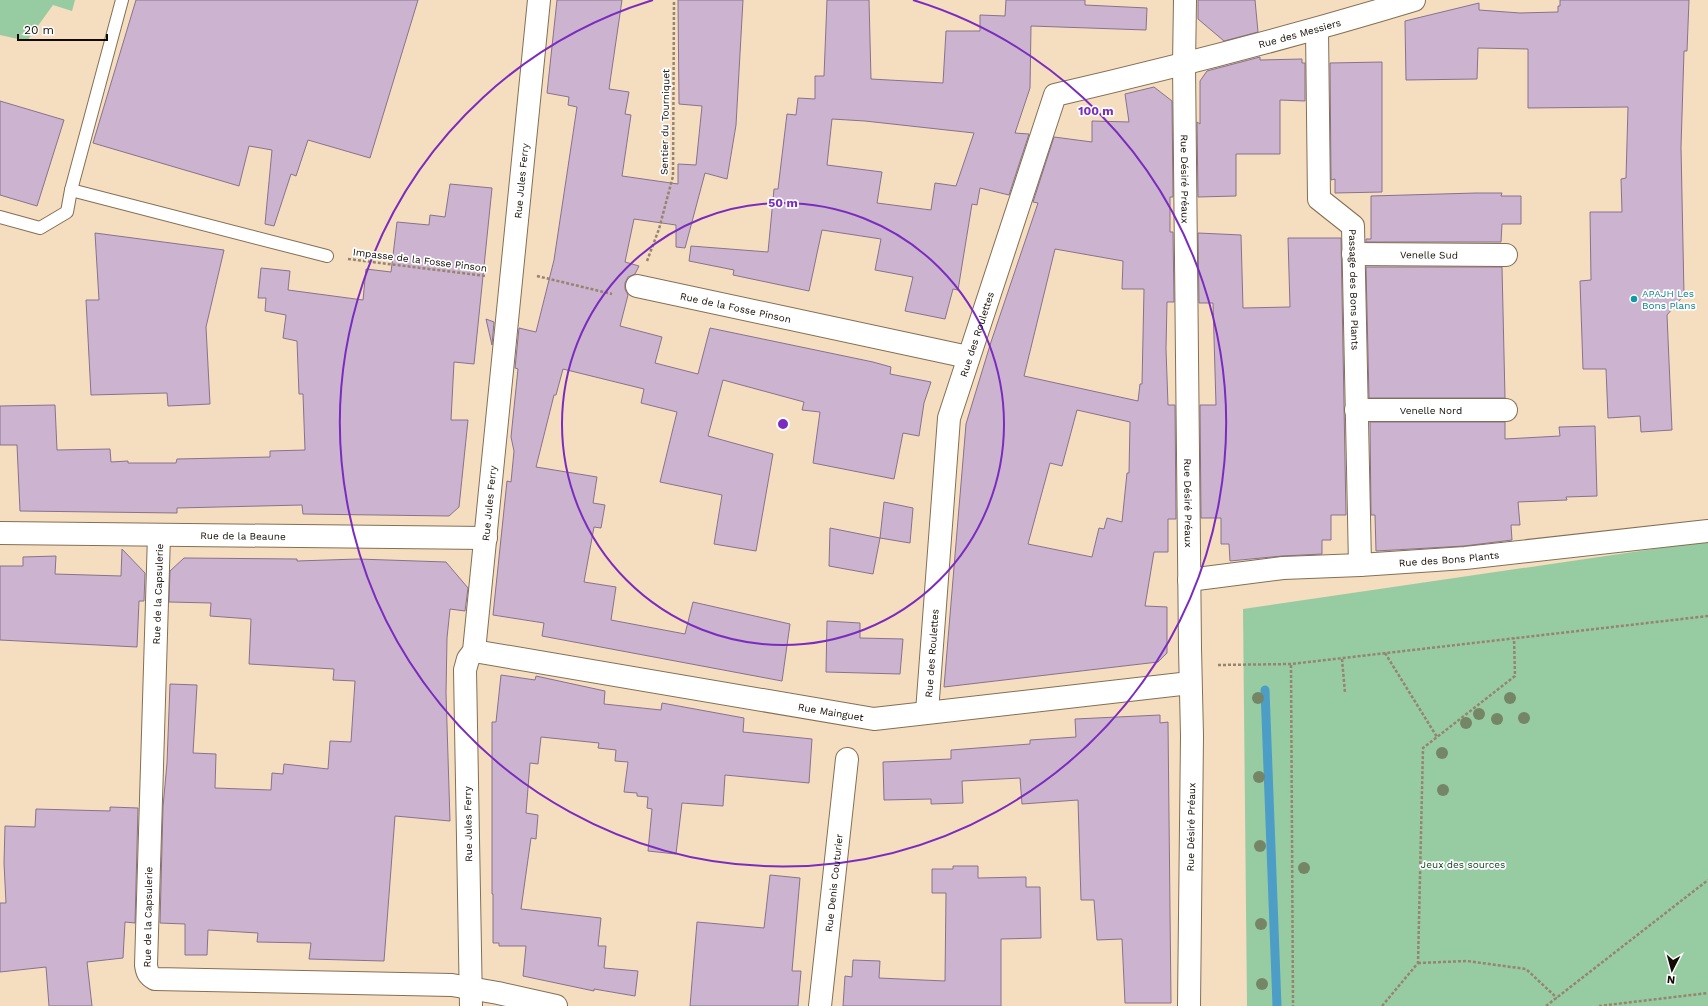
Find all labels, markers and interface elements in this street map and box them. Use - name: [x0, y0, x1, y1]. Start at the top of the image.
- scale bar: [18, 16, 107, 42]
- street label: Rue des Messiers: [1257, 16, 1342, 50]
- text: 20 m: [24, 23, 54, 37]
- street label: Sentier du Tourniquet: [659, 68, 671, 175]
- text: 100 m: [1078, 104, 1114, 118]
- street label: Rue Désiré Préaux: [1179, 134, 1191, 224]
- street label: Rue Jules Ferry: [512, 142, 530, 219]
- text: 50 m: [768, 196, 798, 210]
- street label: Passage des Bons Plants: [1348, 229, 1361, 350]
- street label: Impasse de la Fosse Pinson: [352, 246, 488, 274]
- street label: Venelle Sud: [1400, 249, 1458, 260]
- place label: APAJH Les Bons Plans: [1642, 288, 1696, 311]
- street label: Rue de la Fosse Pinson: [679, 290, 792, 324]
- street label: Rue des Roulettes: [957, 290, 996, 378]
- marker: APAJH Les Bons Plans: [1629, 294, 1639, 304]
- street label: Venelle Nord: [1400, 405, 1462, 416]
- centre of rings: [776, 417, 790, 431]
- street label: Rue Désiré Préaux: [1183, 458, 1194, 548]
- street label: Rue Jules Ferry: [480, 464, 498, 541]
- street label: Rue de la Beaune: [200, 530, 286, 541]
- street label: Rue de la Capsulerie: [151, 543, 165, 645]
- street label: Rue des Bons Plants: [1398, 549, 1500, 568]
- street label: Rue des Roulettes: [923, 608, 940, 698]
- street label: Rue Mainguet: [797, 701, 865, 723]
- street label: Rue Désiré Préaux: [1185, 782, 1197, 872]
- street label: Rue Jules Ferry: [462, 785, 474, 862]
- street label: Rue Denis Couturier: [823, 833, 844, 932]
- park label: Jeux des sources: [1421, 859, 1505, 870]
- street label: Rue de la Capsulerie: [142, 866, 154, 967]
- north arrow: [1652, 950, 1692, 990]
- text: N: [1666, 973, 1676, 986]

